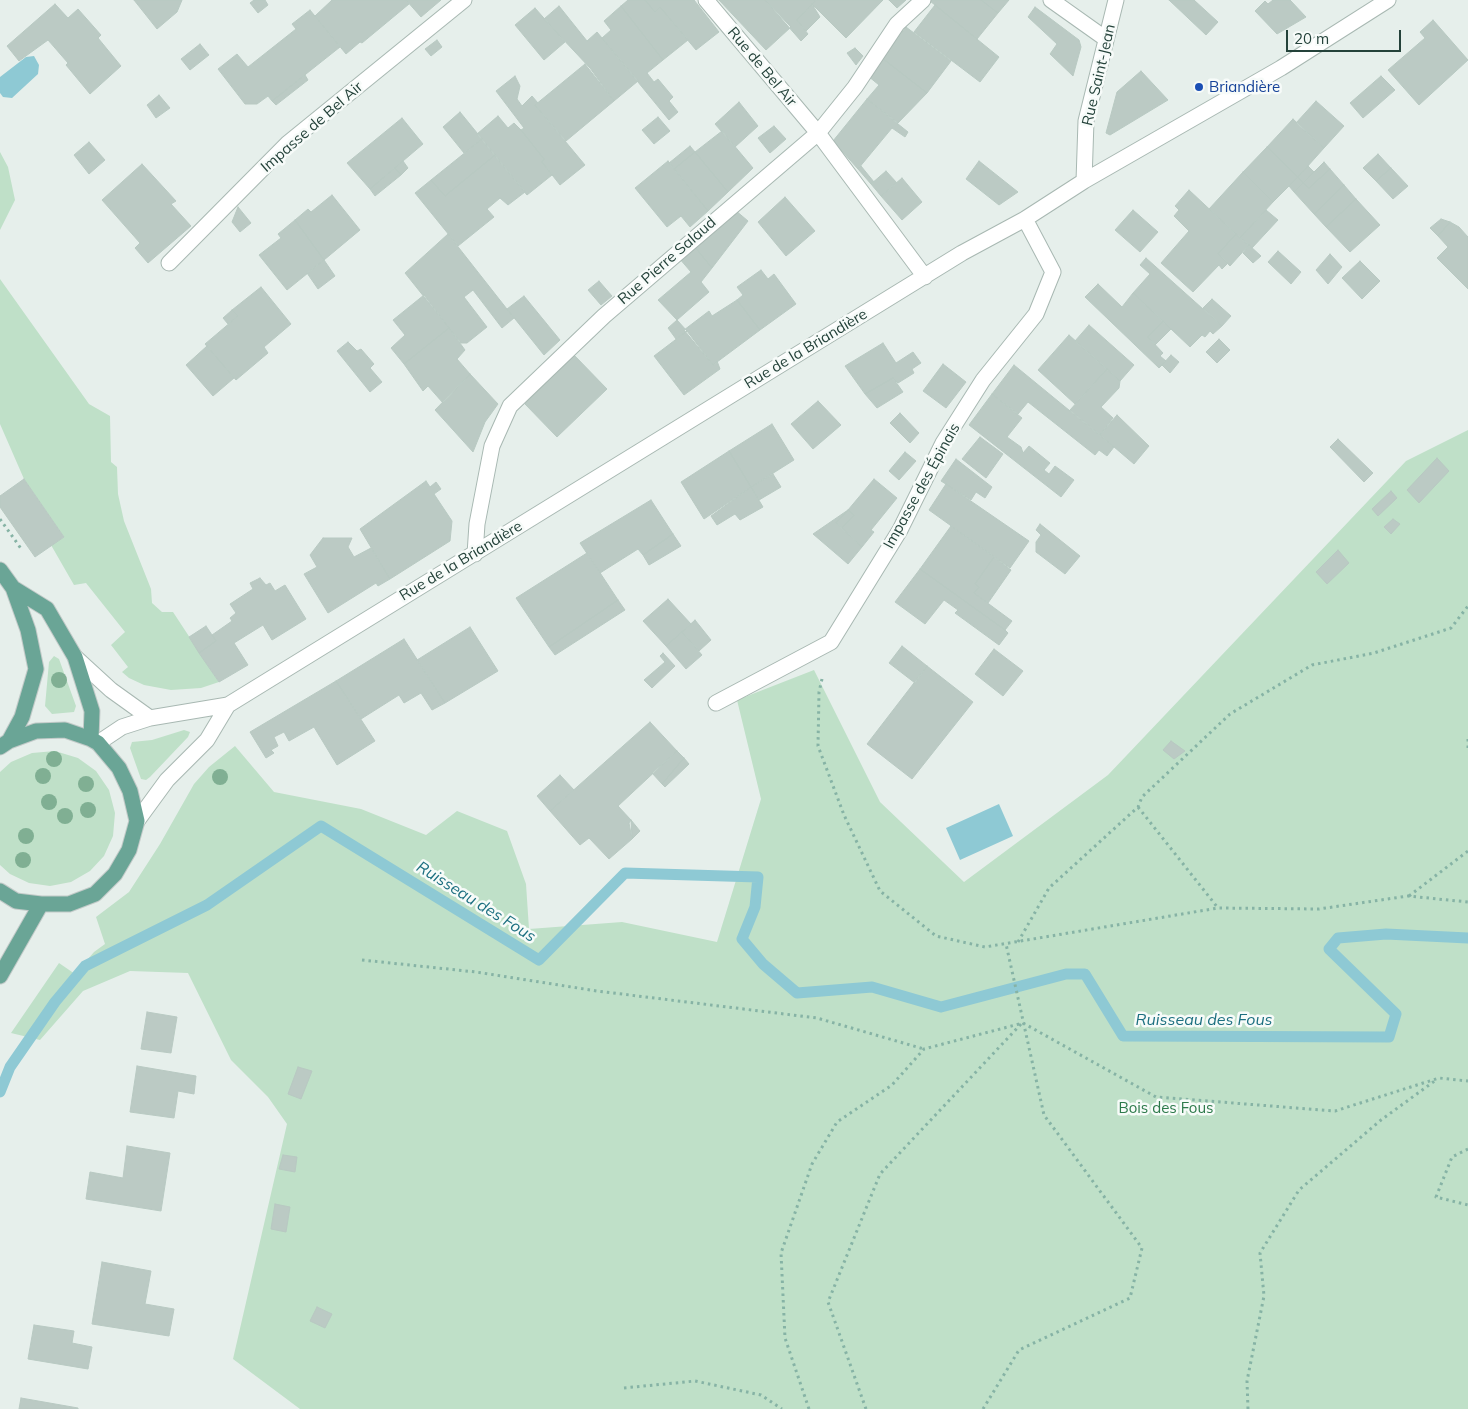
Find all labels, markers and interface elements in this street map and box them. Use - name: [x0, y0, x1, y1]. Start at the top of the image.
- scale bar: [1288, 20, 1403, 52]
- street label: Rue Saint-Jean: [1079, 22, 1119, 128]
- street label: Rue de Bel Air: [724, 24, 800, 110]
- text: 20 m: [1294, 29, 1329, 48]
- street label: Impasse de Bel Air: [257, 78, 367, 176]
- place label: Briandière: [1209, 78, 1280, 96]
- marker: Briandière: [1193, 81, 1205, 93]
- street label: Rue Pierre Salaud: [614, 214, 720, 308]
- street label: Rue de la Briandière: [741, 305, 871, 393]
- street label: Impasse des Épinais: [880, 420, 964, 552]
- street label: Rue de la Briandière: [396, 517, 526, 605]
- water label: Ruisseau des Fous: [413, 858, 539, 946]
- water label: Ruisseau des Fous: [1135, 1010, 1273, 1030]
- park label: Bois des Fous: [1118, 1099, 1214, 1117]

